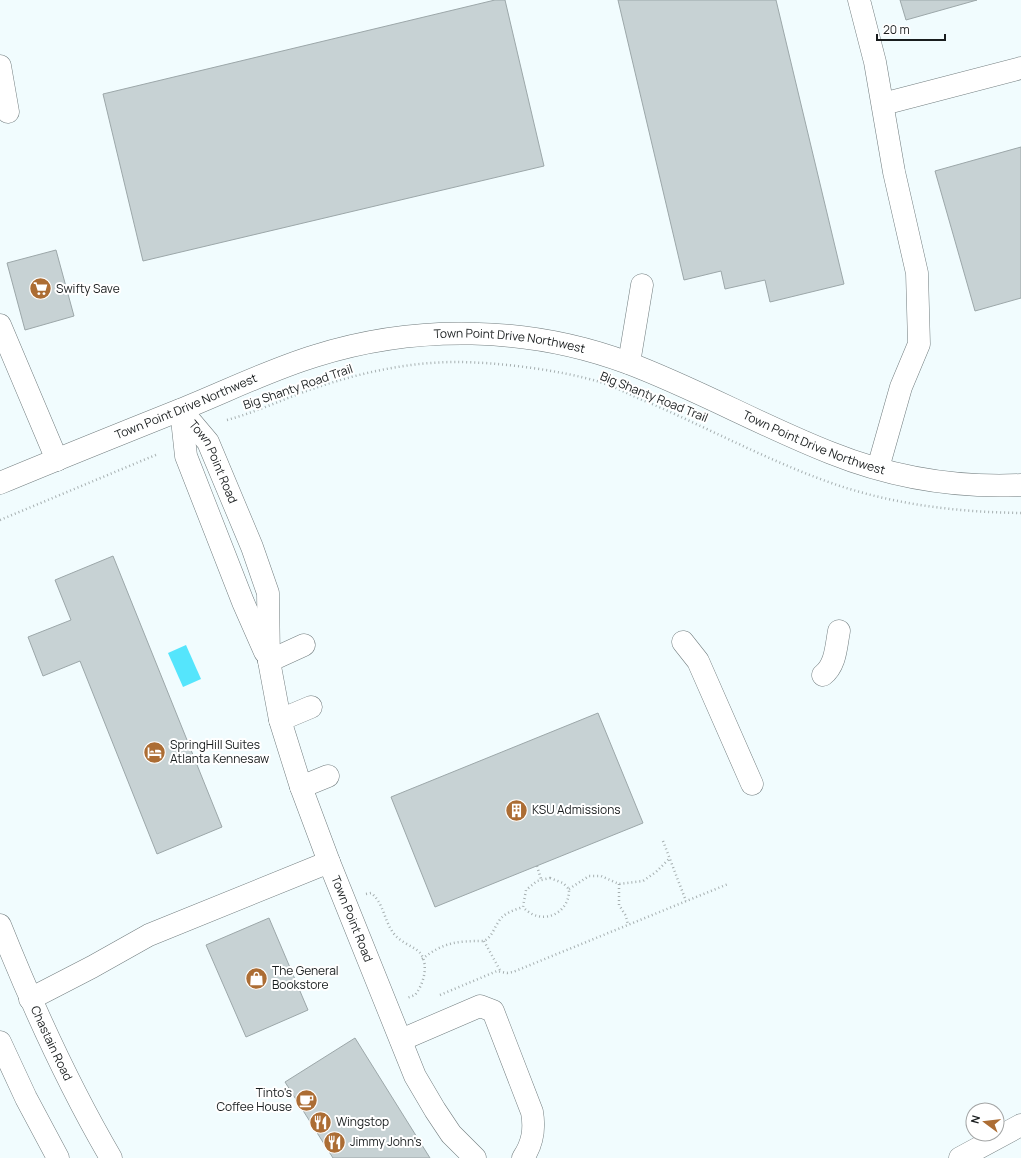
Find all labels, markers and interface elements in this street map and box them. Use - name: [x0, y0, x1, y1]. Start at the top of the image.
- scale bar: [877, 16, 945, 42]
- text: 20 m: [883, 21, 910, 38]
- supermarket icon: Swifty Save: [27, 276, 53, 302]
- place label: Swifty Save: [56, 280, 120, 297]
- street label: Town Point Drive Northwest: [433, 325, 587, 357]
- street label: Big Shanty Road Trail: [241, 360, 355, 413]
- street label: Big Shanty Road Trail: [598, 367, 711, 426]
- street label: Town Point Drive Northwest: [112, 369, 260, 443]
- street label: Town Point Drive Northwest: [740, 406, 887, 478]
- street label: Town Point Road: [185, 416, 242, 506]
- place label: SpringHill Suites Atlanta Kennesaw: [170, 736, 269, 767]
- hotel icon: SpringHill Suites Atlanta Kennesaw: [141, 739, 167, 765]
- building icon: KSU Admissions: [504, 797, 530, 823]
- place label: KSU Admissions: [532, 801, 621, 818]
- street label: Town Point Road: [327, 873, 377, 964]
- place label: The General Bookstore: [272, 962, 339, 993]
- shop icon: The General Bookstore: [244, 965, 270, 991]
- street label: Chastain Road: [27, 1003, 77, 1083]
- place label: Tinto's Coffee House: [216, 1084, 292, 1115]
- cafe icon: Tinto's Coffee House: [294, 1087, 320, 1113]
- north arrow: [965, 1102, 1005, 1142]
- restaurant icon: Wingstop: [308, 1109, 334, 1135]
- place label: Wingstop: [336, 1113, 389, 1130]
- text: N: [967, 1113, 983, 1125]
- restaurant icon: Jimmy John's: [321, 1129, 347, 1155]
- place label: Jimmy John's: [350, 1133, 422, 1150]

